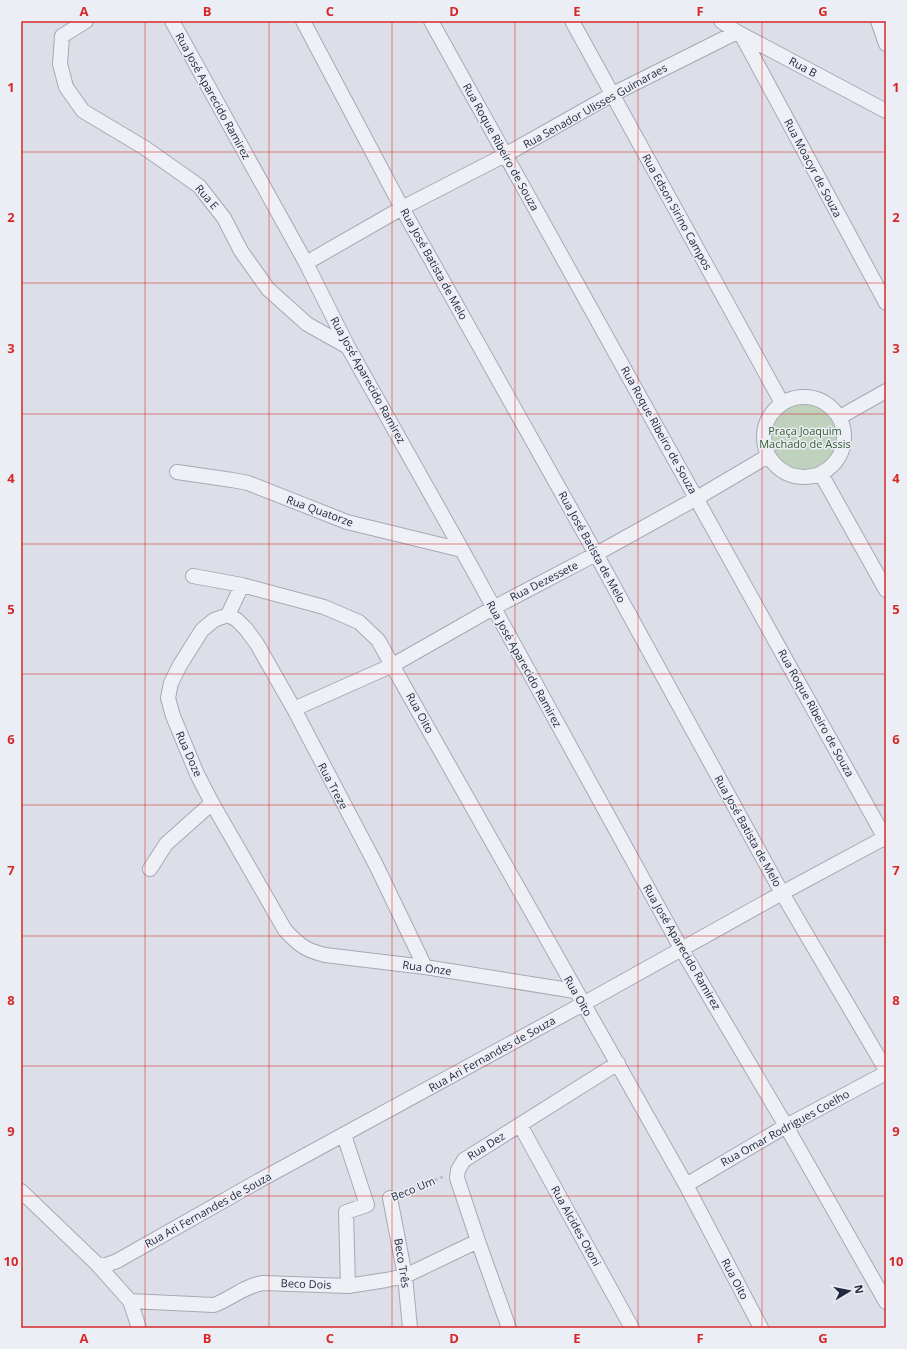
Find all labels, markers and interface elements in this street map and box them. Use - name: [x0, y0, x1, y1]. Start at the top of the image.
- text: A: [80, 2, 89, 20]
- text: B: [203, 2, 212, 20]
- text: C: [326, 2, 334, 20]
- text: D: [449, 2, 459, 20]
- text: E: [573, 2, 581, 20]
- text: F: [696, 2, 704, 20]
- text: G: [818, 2, 828, 20]
- street label: Rua José Aparecido Ramirez: [172, 30, 255, 162]
- street label: Rua B: [787, 53, 820, 80]
- street label: Rua Senador Ulisses Guimaraes: [520, 60, 669, 152]
- text: 1: [7, 78, 15, 96]
- text: 1: [892, 78, 900, 96]
- street label: Rua Roque Ribeiro de Souza: [460, 80, 543, 213]
- street label: Rua Moacyr de Souza: [781, 116, 846, 220]
- street label: Rua Edson Sirino Campos: [639, 151, 716, 273]
- street label: Rua E: [192, 181, 222, 212]
- street label: Rua José Batista de Melo: [397, 205, 472, 323]
- text: 2: [7, 208, 15, 226]
- text: 2: [892, 208, 900, 226]
- street label: Rua José Aparecido Ramirez: [327, 314, 410, 446]
- text: 3: [7, 339, 15, 357]
- text: 3: [892, 339, 900, 357]
- street label: Rua Roque Ribeiro de Souza: [618, 363, 701, 496]
- park label: Praça Joaquim Machado de Assis: [759, 423, 851, 451]
- text: 4: [7, 469, 15, 487]
- text: 4: [892, 469, 900, 487]
- street label: Rua José Batista de Melo: [555, 488, 630, 606]
- street label: Rua Quatorze: [285, 491, 356, 530]
- street label: Rua Dezessete: [507, 557, 580, 604]
- street label: Rua José Aparecido Ramirez: [483, 598, 566, 730]
- text: 5: [7, 600, 15, 618]
- text: 5: [892, 600, 900, 618]
- street label: Rua Roque Ribeiro de Souza: [775, 646, 858, 779]
- street label: Rua Oito: [403, 690, 438, 736]
- street label: Rua Doze: [173, 729, 206, 779]
- text: 6: [7, 730, 15, 748]
- text: 6: [892, 730, 900, 748]
- street label: Rua Treze: [315, 760, 352, 812]
- street label: Rua José Batista de Melo: [711, 772, 786, 890]
- text: 7: [7, 861, 15, 879]
- text: 7: [892, 861, 900, 879]
- street label: Rua José Aparecido Ramirez: [640, 881, 725, 1012]
- street label: Rua Onze: [402, 957, 452, 978]
- street label: Rua Oito: [561, 973, 596, 1019]
- text: 8: [7, 991, 15, 1009]
- text: 8: [892, 991, 900, 1009]
- street label: Rua Ari Fernandes de Souza: [426, 1012, 558, 1095]
- street label: Rua Omar Rodrigues Coelho: [718, 1086, 852, 1169]
- text: 9: [7, 1122, 15, 1140]
- text: 9: [892, 1122, 900, 1140]
- street label: Rua Dez: [464, 1128, 507, 1163]
- street label: Rua Ari Fernandes de Souza: [142, 1168, 274, 1251]
- street label: Beco Um: [389, 1173, 437, 1204]
- street label: Rua Alcides Otoni: [548, 1183, 605, 1269]
- street label: Beco Três: [391, 1237, 414, 1289]
- text: 10: [4, 1252, 18, 1270]
- text: 10: [889, 1252, 903, 1270]
- street label: Rua Oito: [718, 1256, 753, 1302]
- north arrow: [829, 1271, 869, 1311]
- street label: Beco Dois: [280, 1275, 332, 1292]
- text: N: [851, 1283, 868, 1295]
- text: A: [80, 1329, 89, 1347]
- text: B: [203, 1329, 212, 1347]
- text: C: [326, 1329, 334, 1347]
- text: D: [449, 1329, 459, 1347]
- text: E: [573, 1329, 581, 1347]
- text: F: [696, 1329, 704, 1347]
- text: G: [818, 1329, 828, 1347]

